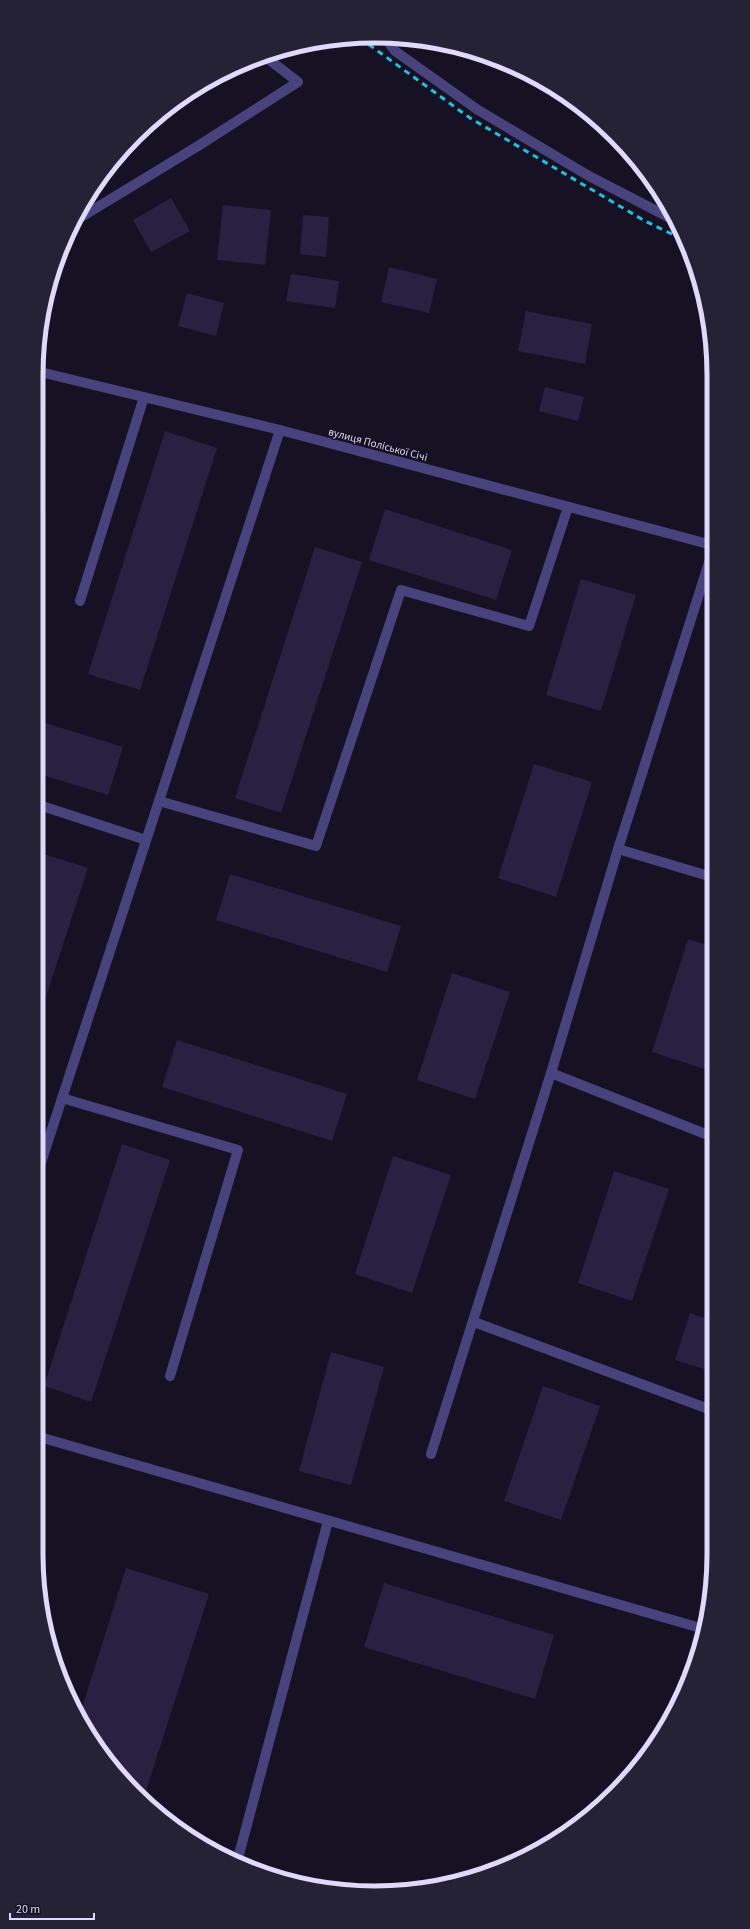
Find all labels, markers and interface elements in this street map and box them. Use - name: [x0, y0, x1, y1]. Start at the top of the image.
- street label: вулиця Поліської Січі: [327, 424, 429, 465]
- scale bar: [10, 1895, 94, 1921]
- text: 20 m: [16, 1901, 40, 1918]

